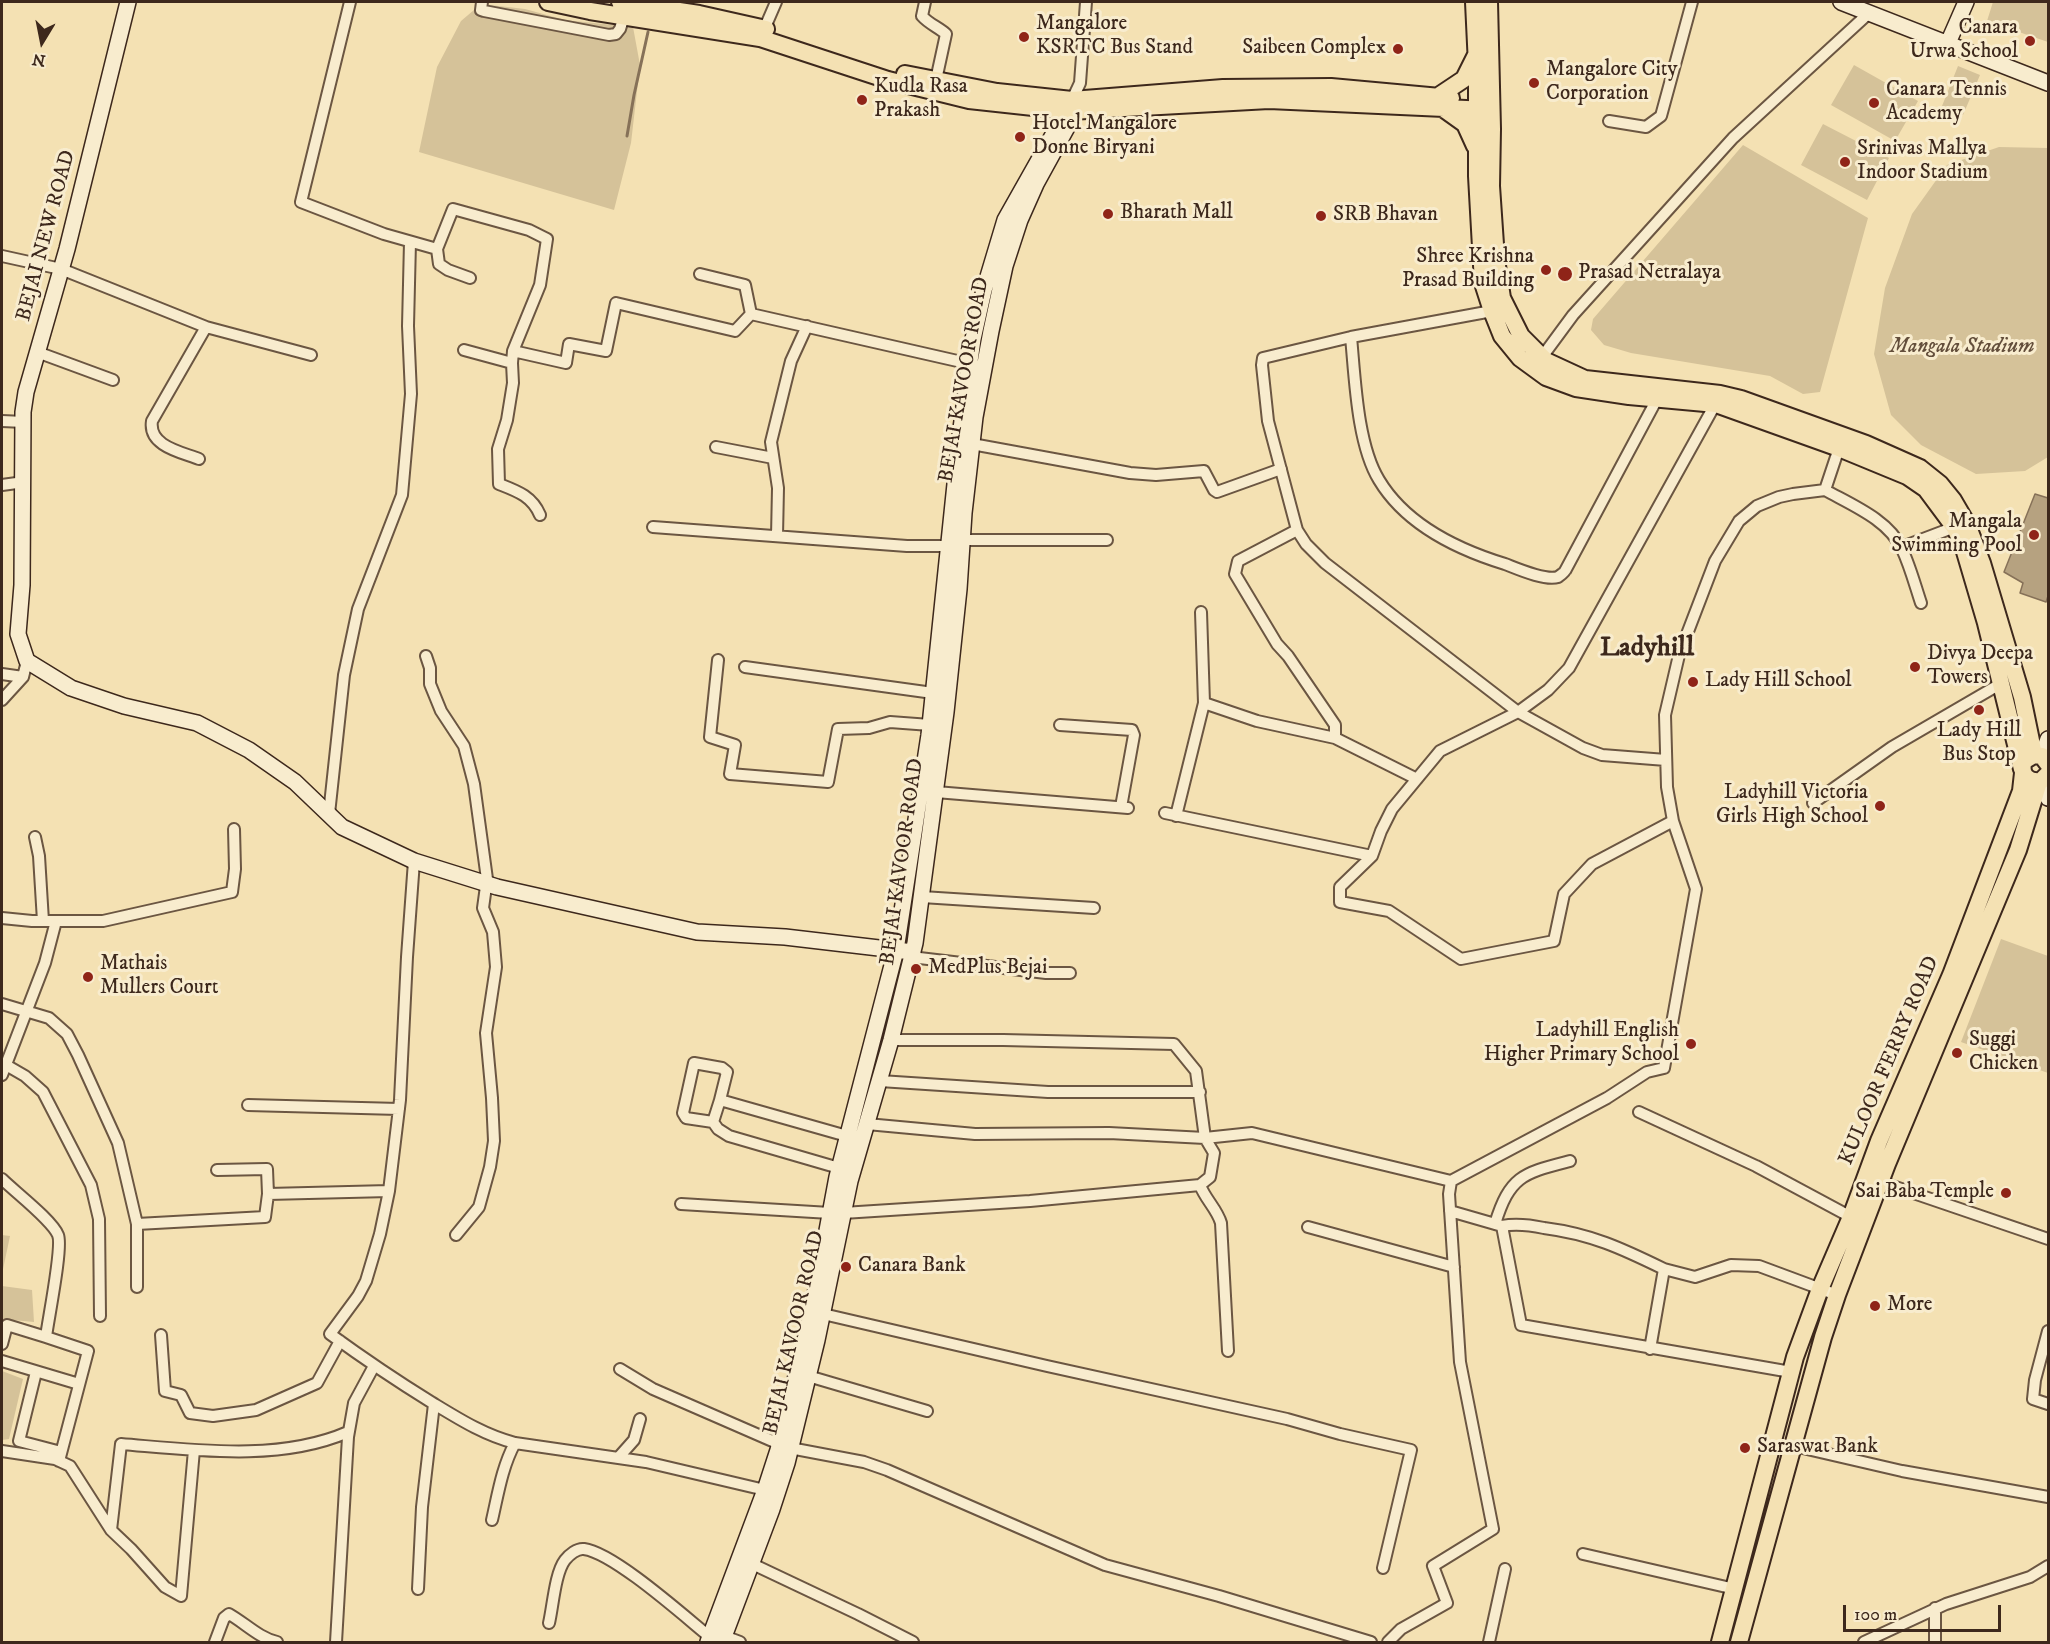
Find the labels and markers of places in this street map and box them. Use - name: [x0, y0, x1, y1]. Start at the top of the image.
- place label: Mangalore KSRTC Bus Stand: [1036, 12, 1193, 62]
- place label: Canara Urwa School: [1910, 16, 2018, 66]
- marker: Mangalore KSRTC Bus Stand: [1017, 30, 1031, 44]
- marker: Canara Urwa School: [2023, 34, 2037, 48]
- place label: Saibeen Complex: [1242, 36, 1386, 62]
- marker: Saibeen Complex: [1391, 42, 1405, 56]
- place label: Mangalore City Corporation: [1546, 58, 1678, 108]
- place label: Kudla Rasa Prakash: [874, 75, 968, 125]
- marker: Mangalore City Corporation: [1527, 76, 1541, 90]
- place label: Canara Tennis Academy: [1886, 78, 2007, 128]
- marker: Kudla Rasa Prakash: [855, 93, 869, 107]
- marker: Canara Tennis Academy: [1867, 96, 1881, 110]
- place label: Hotel Mangalore Donne Biryani: [1032, 112, 1177, 162]
- marker: Hotel Mangalore Donne Biryani: [1013, 130, 1027, 144]
- place label: Srinivas Mallya Indoor Stadium: [1857, 137, 1988, 187]
- marker: Srinivas Mallya Indoor Stadium: [1838, 155, 1852, 169]
- place label: Bharath Mall: [1120, 201, 1233, 227]
- place label: SRB Bhavan: [1333, 203, 1438, 229]
- marker: Bharath Mall: [1101, 207, 1115, 221]
- marker: SRB Bhavan: [1314, 209, 1328, 223]
- place label: Shree Krishna Prasad Building: [1402, 245, 1534, 295]
- place label: Prasad Netralaya: [1578, 261, 1721, 287]
- marker: Shree Krishna Prasad Building: [1539, 263, 1553, 277]
- marker: Prasad Netralaya: [1556, 265, 1574, 283]
- place label: Mangala Swimming Pool: [1891, 510, 2022, 560]
- marker: Mangala Swimming Pool: [2027, 528, 2041, 542]
- place label: Divya Deepa Towers: [1927, 642, 2033, 692]
- marker: Divya Deepa Towers: [1908, 660, 1922, 674]
- place label: Lady Hill School: [1705, 669, 1852, 695]
- marker: Lady Hill School: [1686, 675, 1700, 689]
- marker: Lady Hill Bus Stop: [1972, 703, 1986, 717]
- place label: Lady Hill Bus Stop: [1937, 719, 2021, 769]
- place label: Ladyhill Victoria Girls High School: [1716, 781, 1868, 831]
- marker: Ladyhill Victoria Girls High School: [1873, 799, 1887, 813]
- place label: Mathais Mullers Court: [100, 952, 218, 1002]
- place label: MedPlus Bejai: [928, 956, 1047, 982]
- marker: MedPlus Bejai: [909, 962, 923, 976]
- marker: Mathais Mullers Court: [81, 970, 95, 984]
- place label: Ladyhill English Higher Primary School: [1484, 1019, 1679, 1069]
- place label: Suggi Chicken: [1969, 1028, 2038, 1078]
- marker: Ladyhill English Higher Primary School: [1684, 1037, 1698, 1051]
- marker: Suggi Chicken: [1950, 1046, 1964, 1060]
- place label: Sai Baba Temple: [1855, 1180, 1994, 1206]
- marker: Sai Baba Temple: [1999, 1186, 2013, 1200]
- place label: Canara Bank: [858, 1254, 966, 1280]
- marker: Canara Bank: [839, 1260, 853, 1274]
- place label: More: [1887, 1293, 1933, 1319]
- marker: More: [1868, 1299, 1882, 1313]
- place label: Saraswat Bank: [1757, 1435, 1878, 1461]
- marker: Saraswat Bank: [1738, 1441, 1752, 1455]

